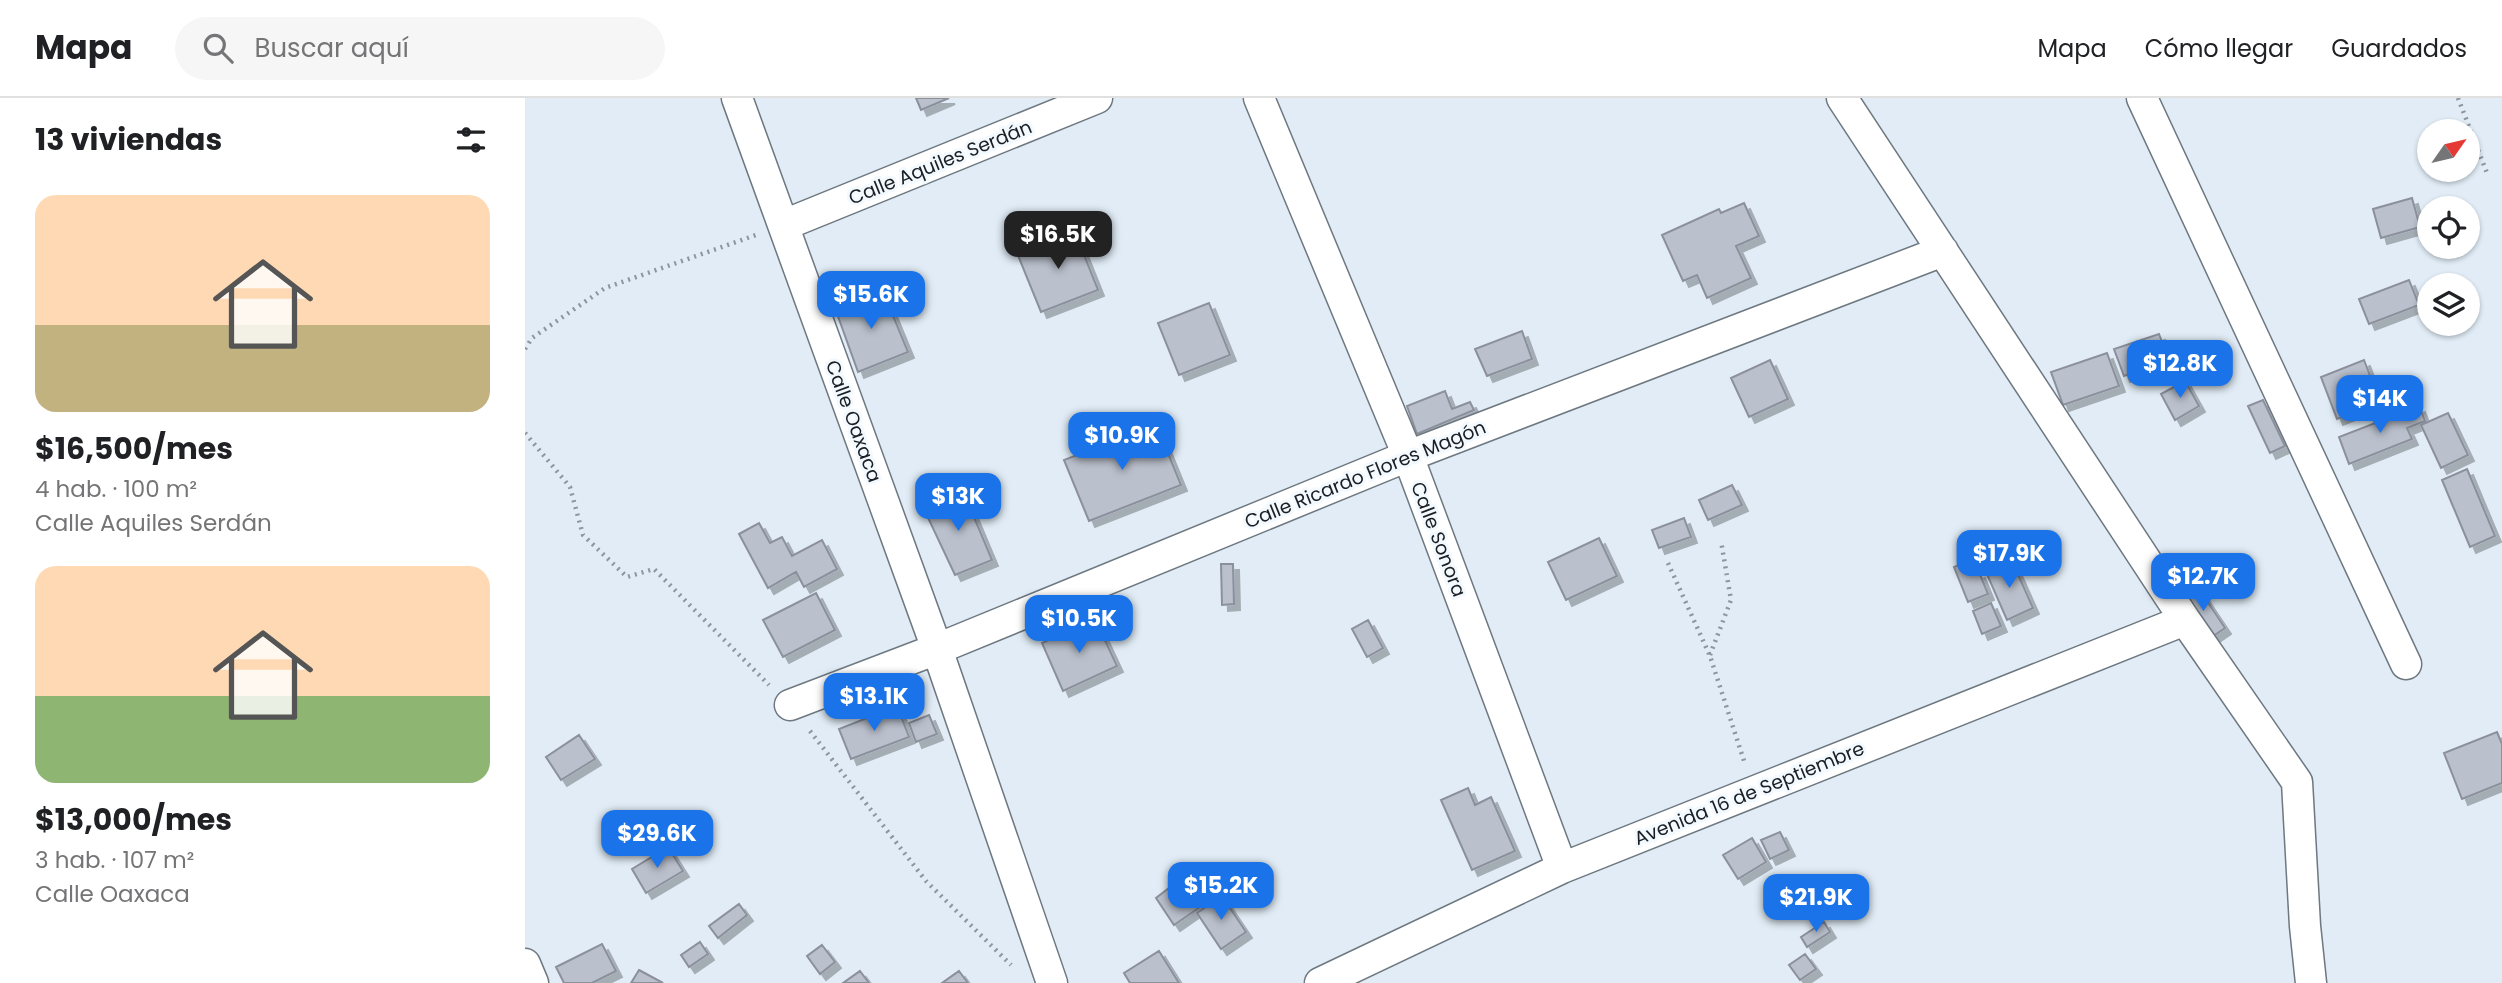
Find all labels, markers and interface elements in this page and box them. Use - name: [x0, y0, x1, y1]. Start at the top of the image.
- search box: [175, 17, 665, 80]
- text: Mapa: [35, 24, 133, 71]
- icon: search: [199, 29, 237, 67]
- text: Buscar aquí: [255, 30, 409, 66]
- text: Mapa: [2037, 32, 2107, 65]
- text: Cómo llegar: [2145, 32, 2293, 65]
- text: Guardados: [2331, 32, 2467, 65]
- street label: Calle Aquiles Serdán: [844, 113, 1036, 212]
- text: 13 viviendas: [35, 118, 222, 161]
- north arrow: [2417, 119, 2480, 182]
- map controls: [2417, 119, 2480, 336]
- icon: filters: [452, 121, 490, 159]
- button: locate: [2417, 196, 2480, 259]
- pin: $16.5K: [1001, 212, 1115, 271]
- text: $16.5K: [1020, 218, 1096, 250]
- icon: home: [200, 241, 326, 367]
- pin: $15.6K: [814, 272, 928, 331]
- button: layers: [2417, 273, 2480, 336]
- text: $15.6K: [833, 278, 909, 310]
- pin: $12.8K: [2123, 341, 2237, 400]
- text: $12.8K: [2143, 347, 2217, 379]
- street label: Calle Oaxaca: [819, 356, 888, 486]
- pin: $14K: [2339, 376, 2421, 435]
- text: $14K: [2352, 382, 2408, 414]
- pin: $10.9K: [1065, 412, 1179, 472]
- street label: Calle Ricardo Flores Magón: [1240, 414, 1490, 535]
- text: $10.9K: [1084, 419, 1160, 451]
- text: $16,500/mes: [35, 427, 233, 470]
- text: 4 hab. · 100 m²: [35, 473, 197, 505]
- pin: $13K: [917, 474, 999, 533]
- street label: Calle Sonora: [1404, 478, 1473, 601]
- text: $13K: [931, 480, 985, 512]
- text: Calle Aquiles Serdán: [35, 507, 272, 539]
- pin: $17.9K: [1952, 531, 2066, 590]
- text: $17.9K: [1973, 537, 2045, 569]
- pin: $12.7K: [2146, 554, 2260, 613]
- text: $12.7K: [2167, 560, 2239, 592]
- pin: $10.5K: [1022, 596, 1136, 655]
- text: $10.5K: [1041, 602, 1117, 634]
- icon: home: [200, 612, 326, 738]
- pin: $13.1K: [817, 674, 931, 733]
- text: $13.1K: [840, 680, 908, 712]
- street label: Avenida 16 de Septiembre: [1630, 735, 1868, 852]
- text: $13,000/mes: [35, 798, 232, 841]
- pin: $29.6K: [600, 810, 714, 870]
- text: $29.6K: [617, 817, 697, 849]
- text: 3 hab. · 107 m²: [35, 844, 194, 876]
- pin: $15.2K: [1164, 862, 1278, 922]
- text: $15.2K: [1184, 869, 1258, 901]
- pin: $21.9K: [1759, 874, 1873, 934]
- text: Calle Oaxaca: [35, 878, 190, 910]
- text: $21.9K: [1779, 881, 1853, 913]

